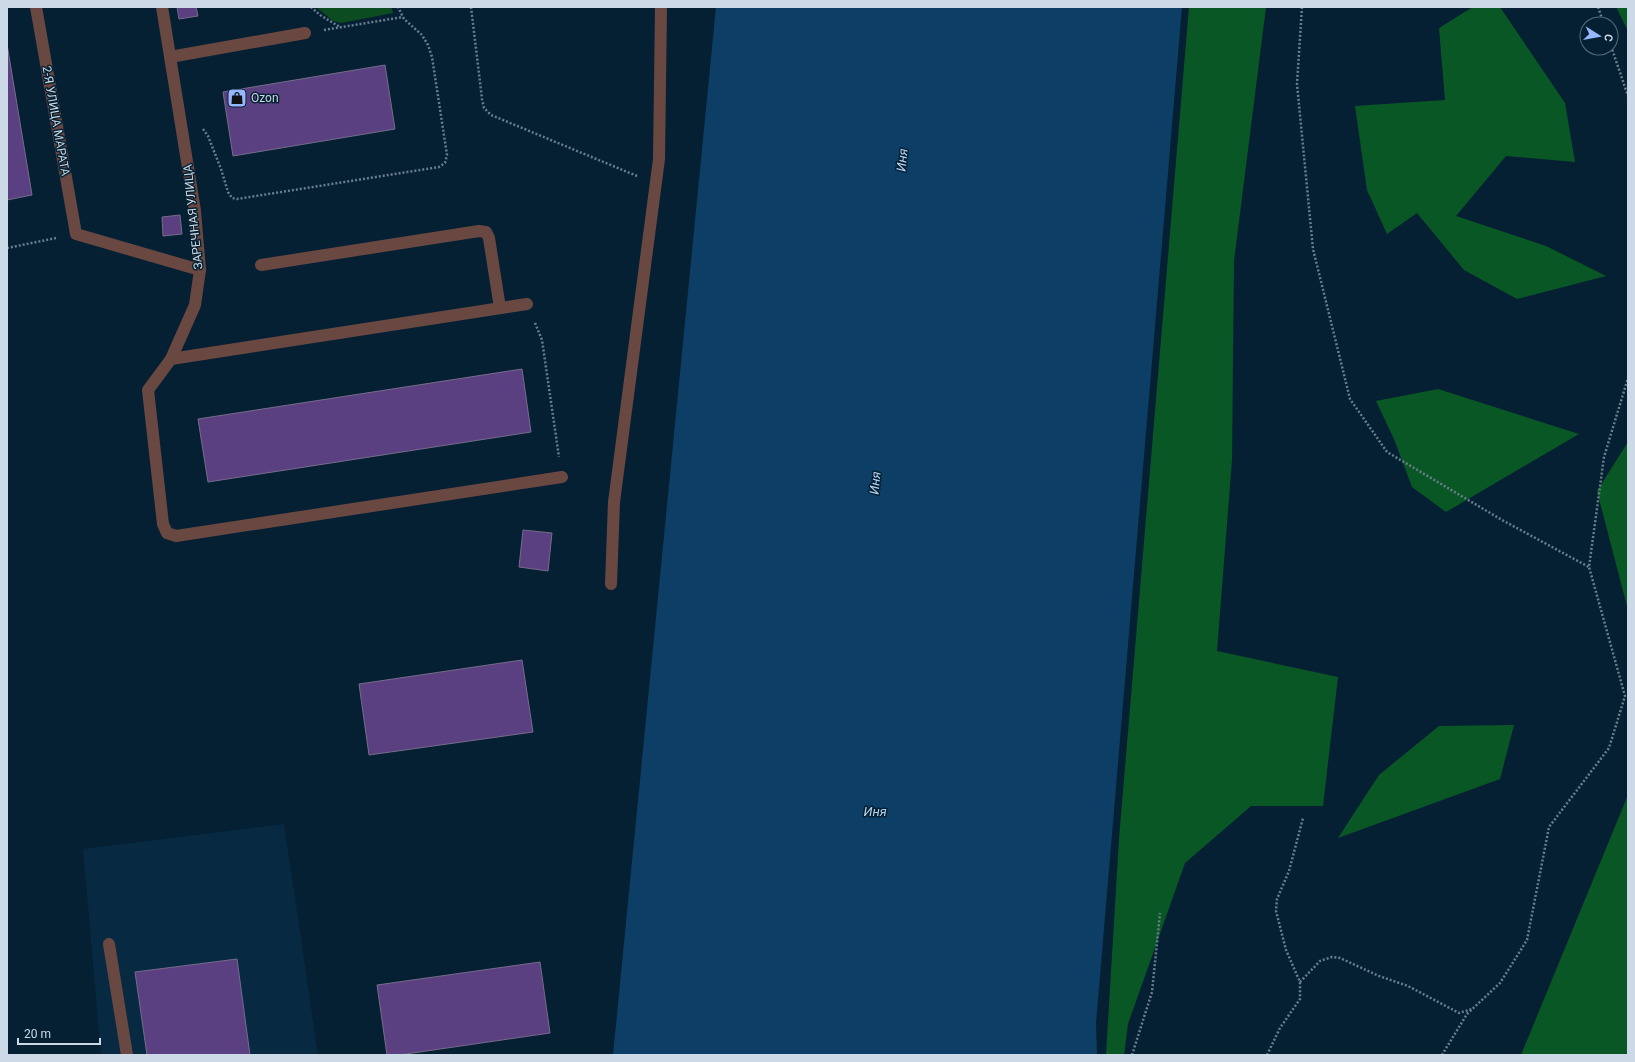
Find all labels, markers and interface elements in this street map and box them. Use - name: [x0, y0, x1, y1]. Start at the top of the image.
- north arrow: [1579, 16, 1619, 56]
- text: С: [1601, 33, 1615, 43]
- street label: 2-Я УЛИЦА МАРАТА: [39, 65, 73, 177]
- shop icon: Ozon: [226, 87, 248, 109]
- place label: Ozon: [251, 91, 279, 105]
- water label: Иня: [894, 148, 910, 172]
- street label: ЗАРЕЧНАЯ УЛИЦА: [180, 164, 205, 270]
- water label: Иня: [867, 471, 883, 495]
- water label: Иня: [863, 804, 887, 819]
- scale bar: [18, 1020, 100, 1046]
- text: 20 m: [24, 1027, 51, 1041]

